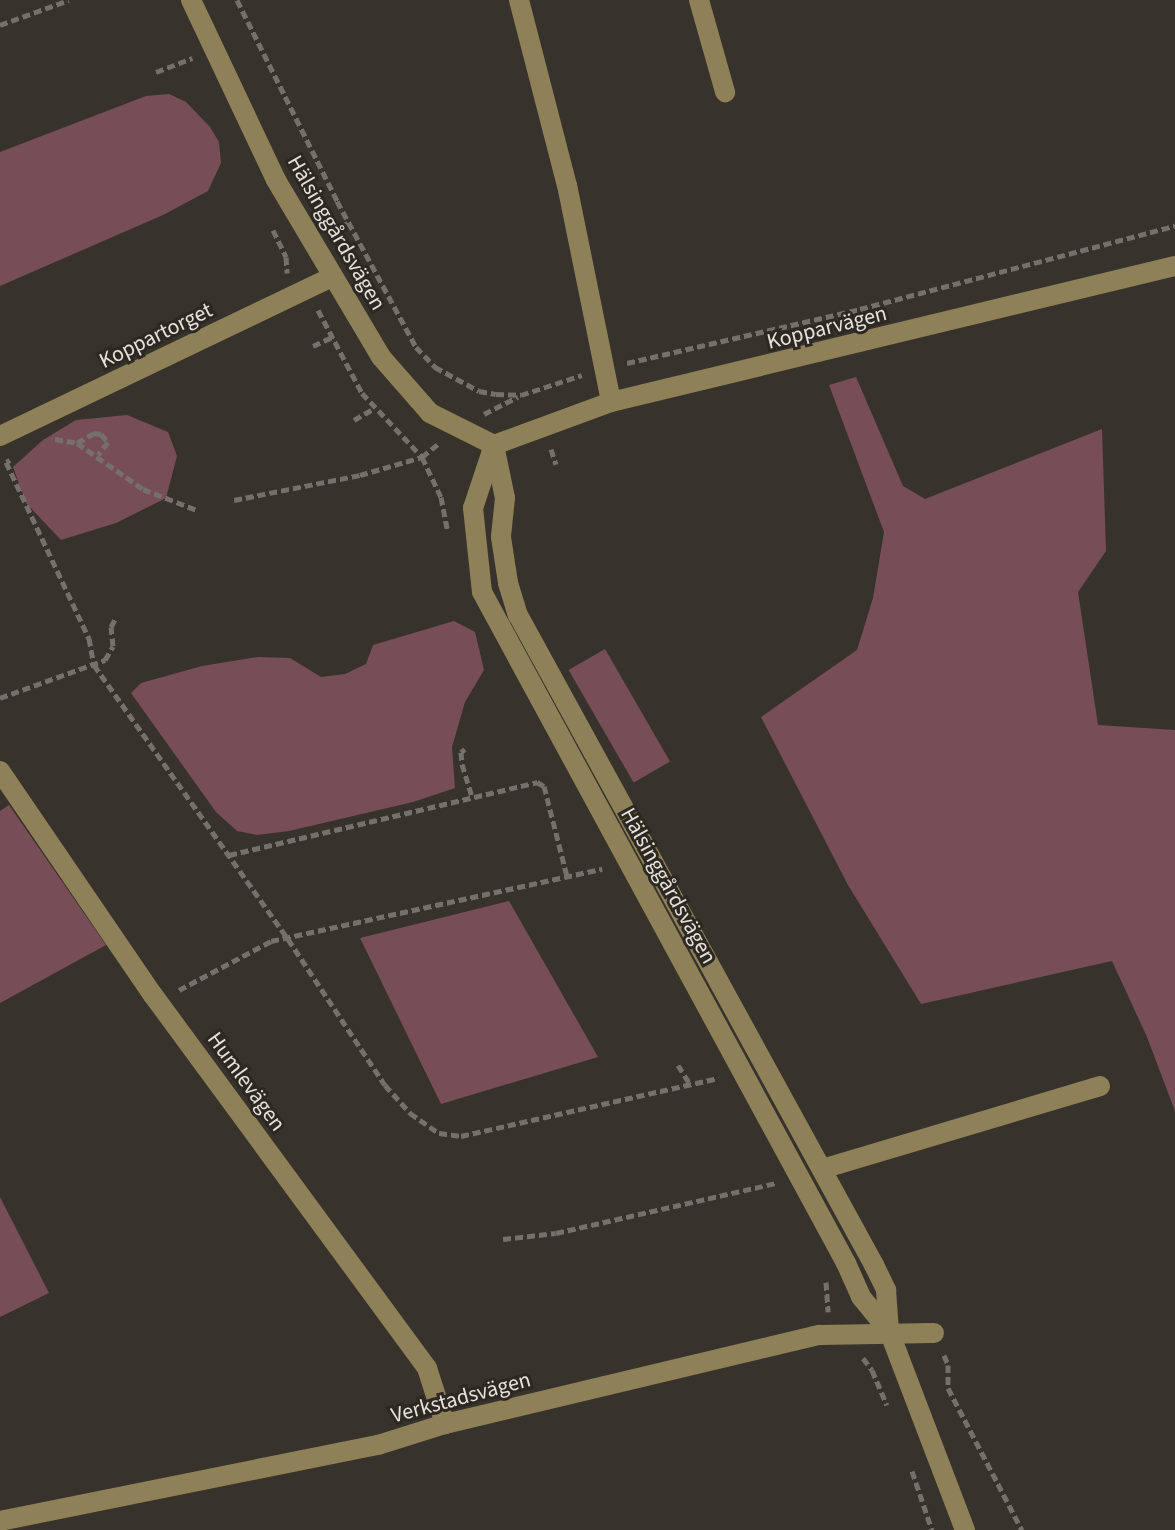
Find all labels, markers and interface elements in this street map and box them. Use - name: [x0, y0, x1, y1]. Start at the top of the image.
- street label: Hälsinggårdsvägen: [281, 151, 391, 315]
- street label: Koppartorget: [95, 297, 217, 375]
- street label: Kopparvägen: [764, 300, 890, 356]
- street label: Hälsinggårdsvägen: [614, 803, 722, 969]
- street label: Humlevägen: [201, 1027, 291, 1137]
- street label: Verkstadsvägen: [388, 1367, 534, 1429]

